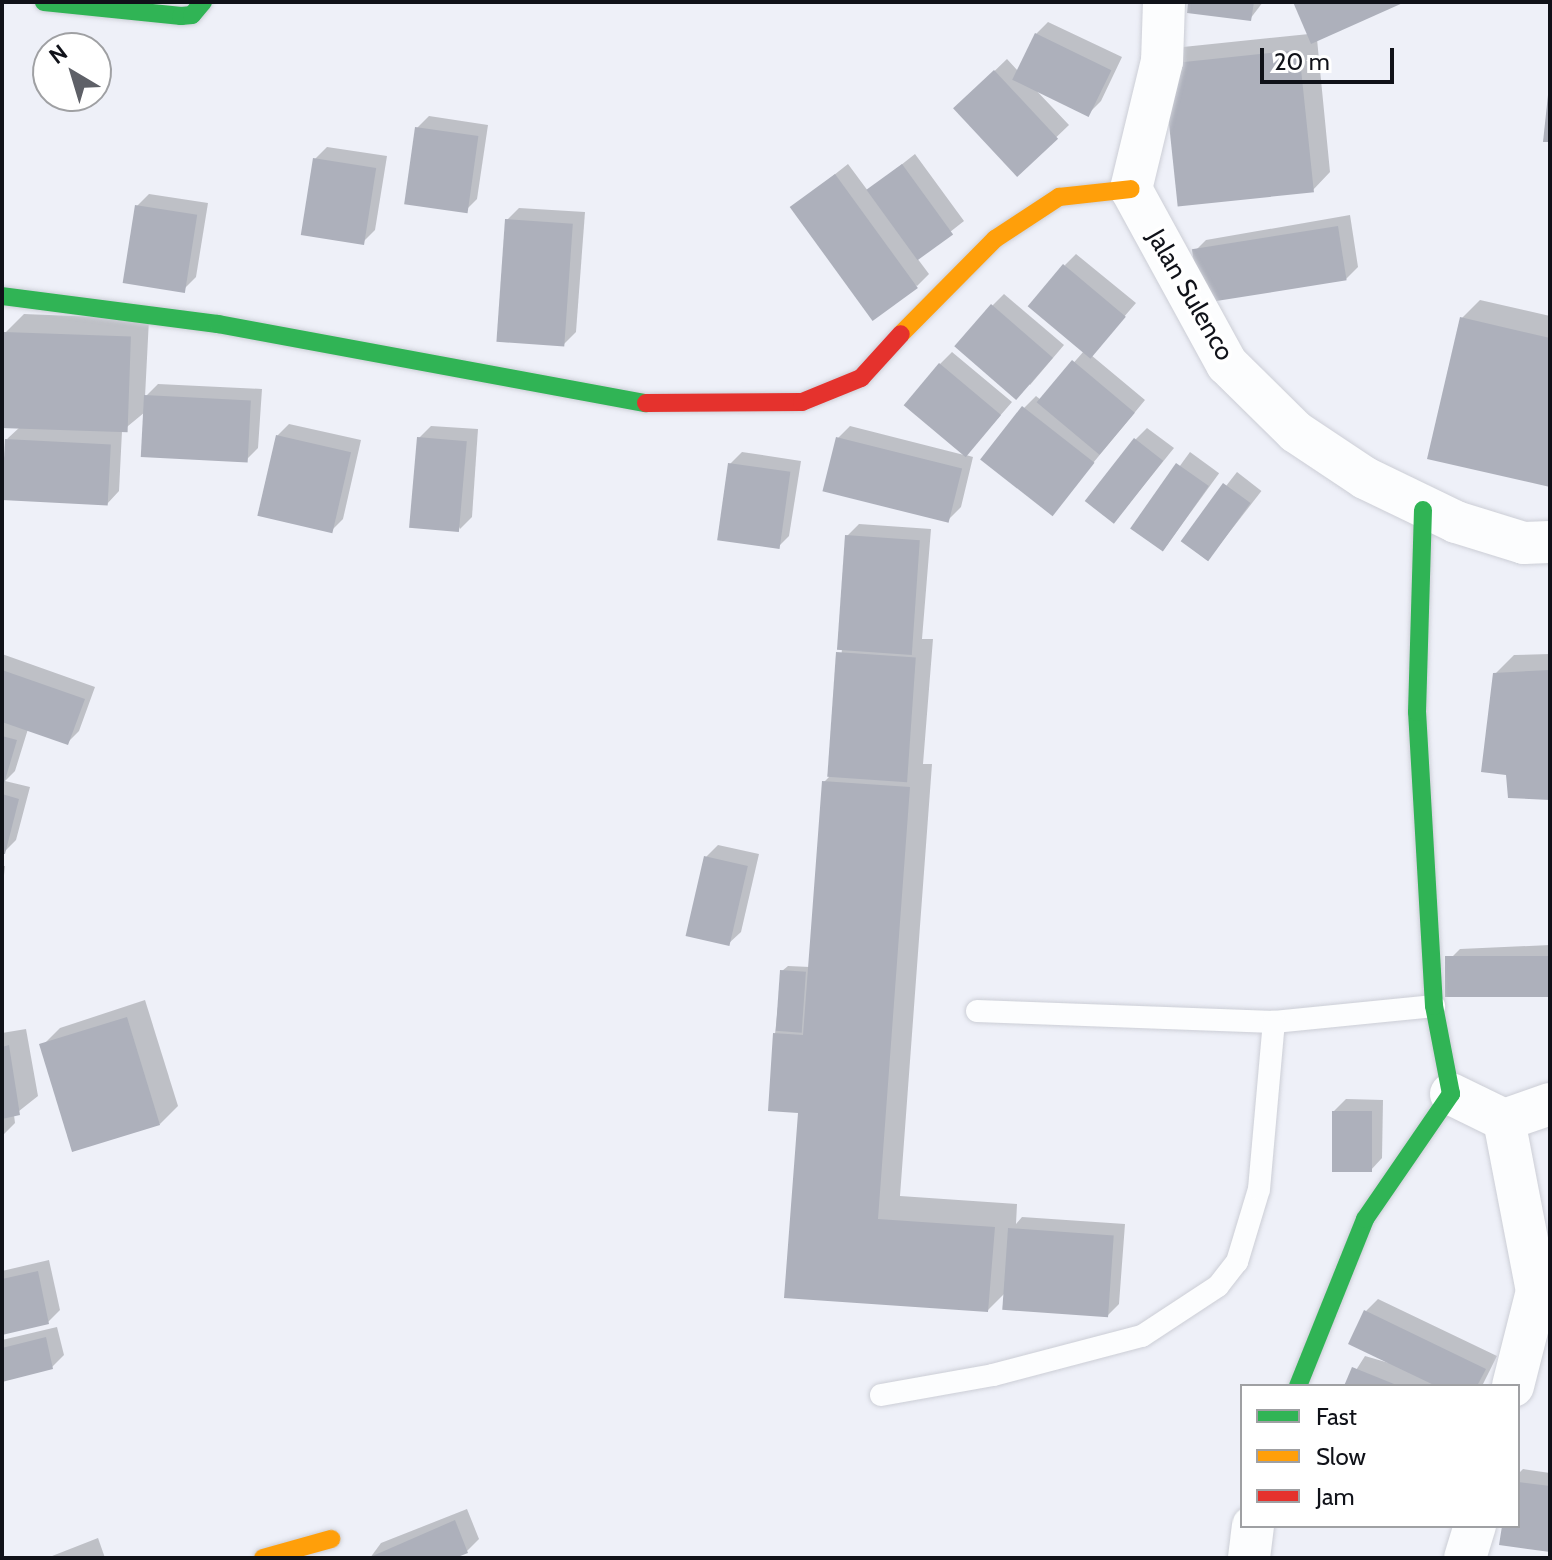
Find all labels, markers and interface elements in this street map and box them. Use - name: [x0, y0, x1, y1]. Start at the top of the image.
- north arrow: [32, 32, 112, 112]
- scale bar: [1264, 32, 1398, 82]
- text: N: [44, 39, 73, 70]
- text: 20 m: [1274, 47, 1330, 76]
- street label: Jalan Sulenco: [1140, 224, 1240, 366]
- legend: [1240, 1384, 1520, 1528]
- text: Fast: [1316, 1402, 1357, 1431]
- text: Slow: [1316, 1442, 1366, 1471]
- text: Jam: [1316, 1482, 1354, 1511]

